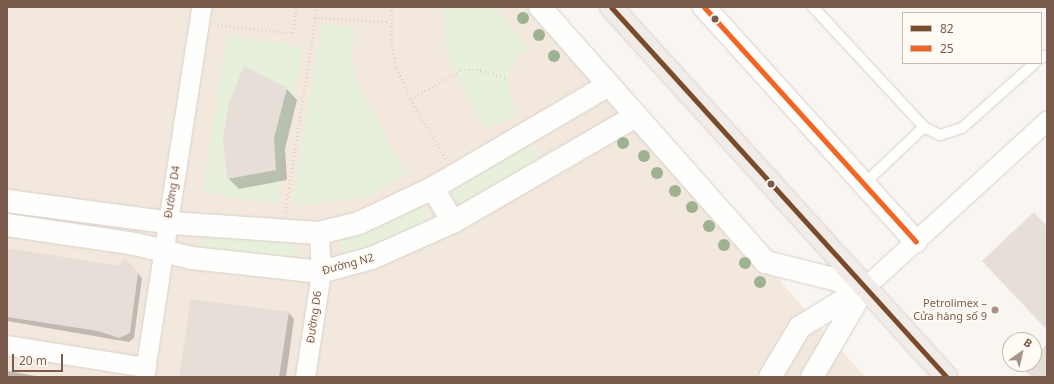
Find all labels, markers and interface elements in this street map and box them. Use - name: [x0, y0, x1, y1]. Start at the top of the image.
- legend: [902, 12, 1042, 64]
- unlabelled marker: [710, 14, 720, 24]
- text: 82: [940, 20, 954, 37]
- text: 25: [940, 40, 954, 57]
- street label: Đường D4: [161, 165, 183, 219]
- unlabelled marker: [766, 179, 776, 189]
- street label: Đường N2: [321, 251, 375, 277]
- street label: Đường D6: [304, 290, 324, 344]
- place label: Petrolimex – Cửa hàng số 9: [913, 297, 987, 323]
- marker: Petrolimex – Cửa hàng số 9: [990, 305, 1000, 315]
- north arrow: [1002, 332, 1042, 372]
- text: B: [1021, 334, 1036, 351]
- scale bar: [14, 346, 65, 372]
- text: 20 m: [19, 352, 47, 369]

